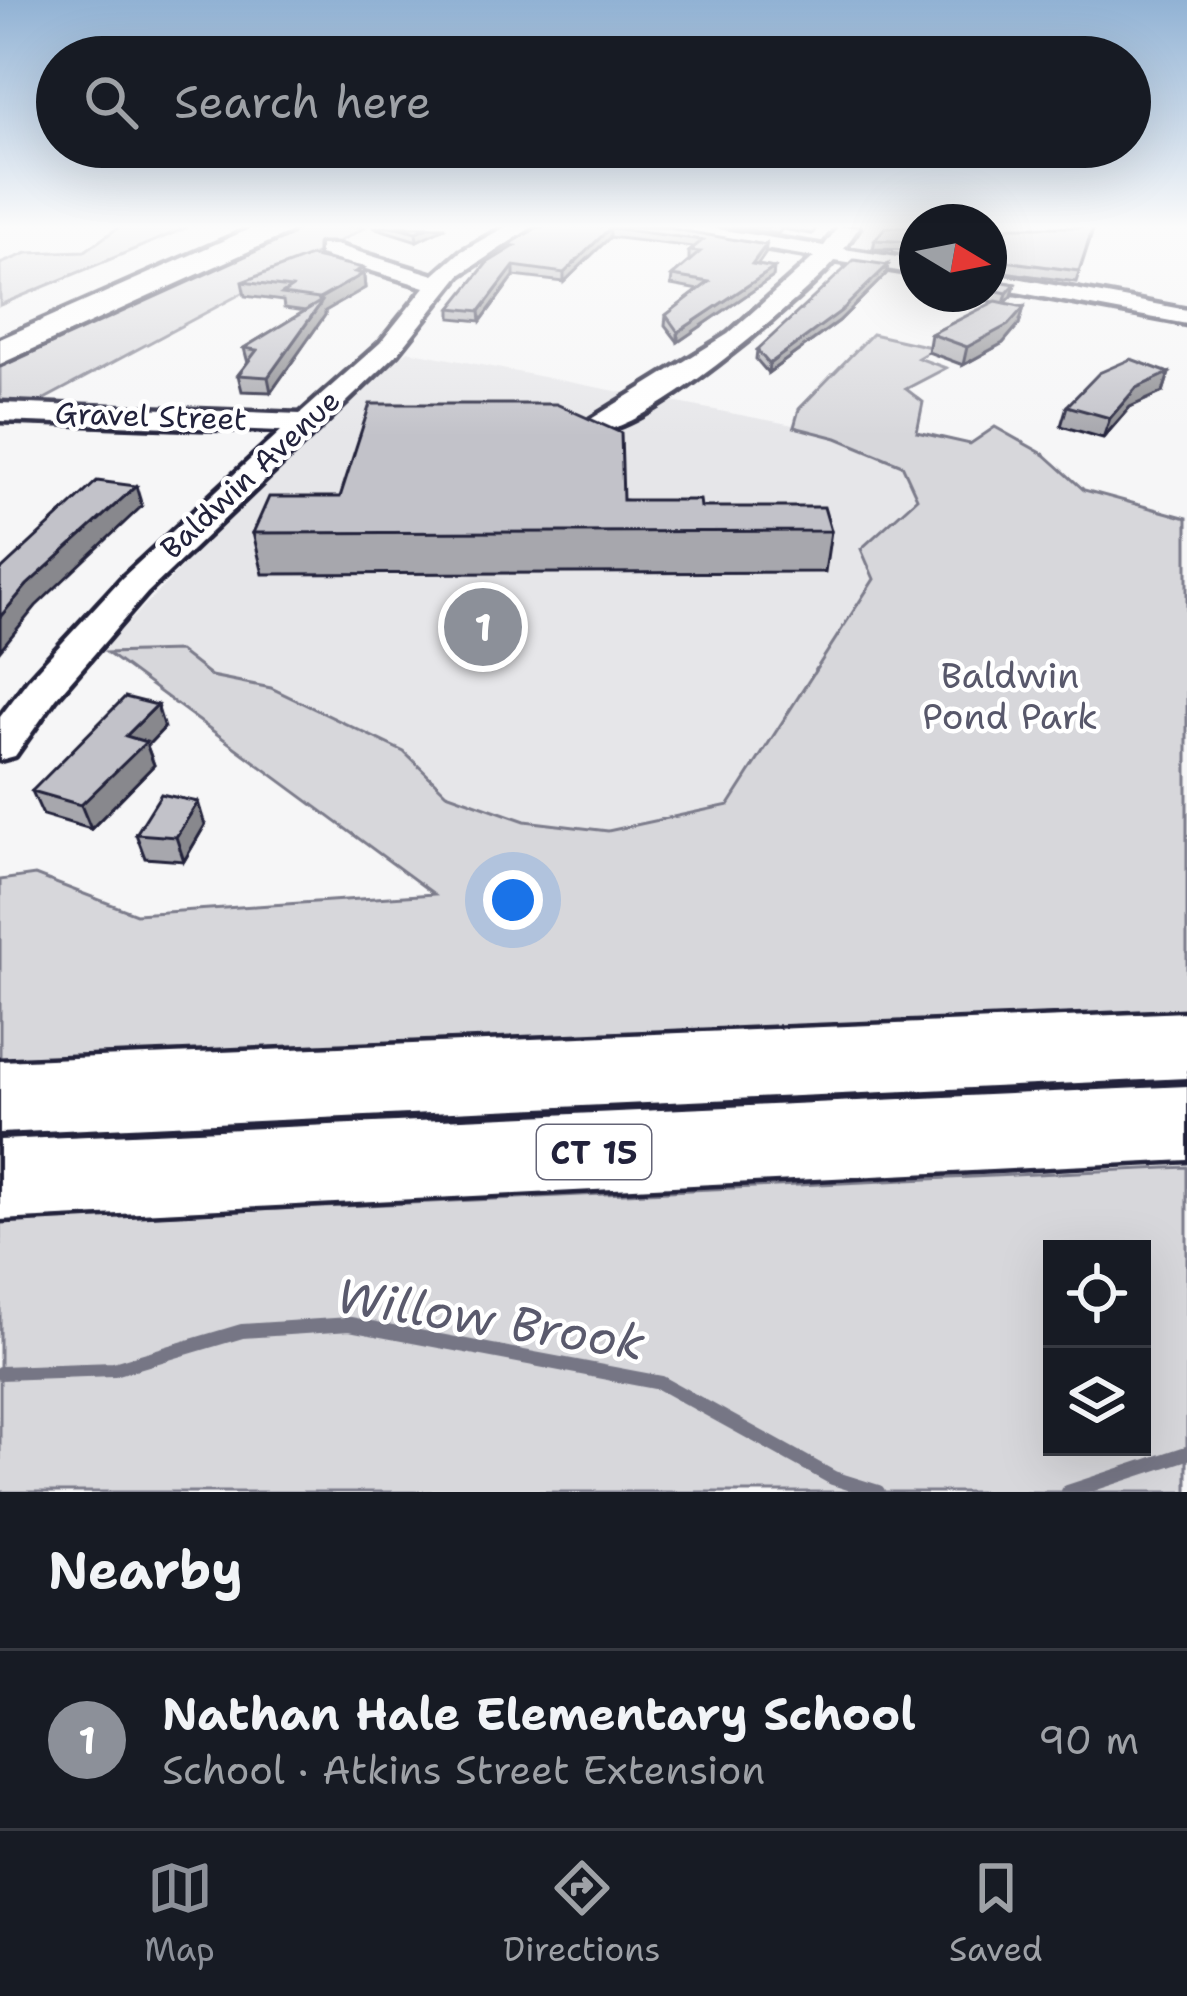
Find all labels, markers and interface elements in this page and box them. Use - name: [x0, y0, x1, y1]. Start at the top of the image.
- search box: [36, 36, 1151, 168]
- icon: search: [78, 69, 144, 135]
- text: Search here: [174, 72, 431, 132]
- north arrow: [899, 204, 1007, 312]
- street label: Baldwin Avenue: [151, 380, 349, 568]
- street label: Gravel Street: [54, 392, 248, 440]
- pin: 1: [444, 582, 522, 672]
- park label: Baldwin Pond Park: [922, 651, 1098, 741]
- your location: [483, 870, 543, 930]
- road number: CT 15: [537, 1125, 651, 1179]
- map controls: [1043, 1240, 1151, 1456]
- button: locate: [1043, 1240, 1151, 1348]
- water label: Willow Brook: [332, 1263, 650, 1375]
- button: layers: [1043, 1348, 1151, 1456]
- text: Nearby: [48, 1536, 243, 1604]
- text: Nathan Hale Elementary School: [162, 1684, 916, 1744]
- text: 1: [78, 1714, 96, 1766]
- text: 90 m: [1038, 1714, 1139, 1766]
- text: School · Atkins Street Extension: [162, 1744, 765, 1796]
- tab: Map: [144, 1855, 215, 1972]
- tab: Directions: [503, 1855, 661, 1972]
- tab: Saved: [949, 1855, 1043, 1972]

